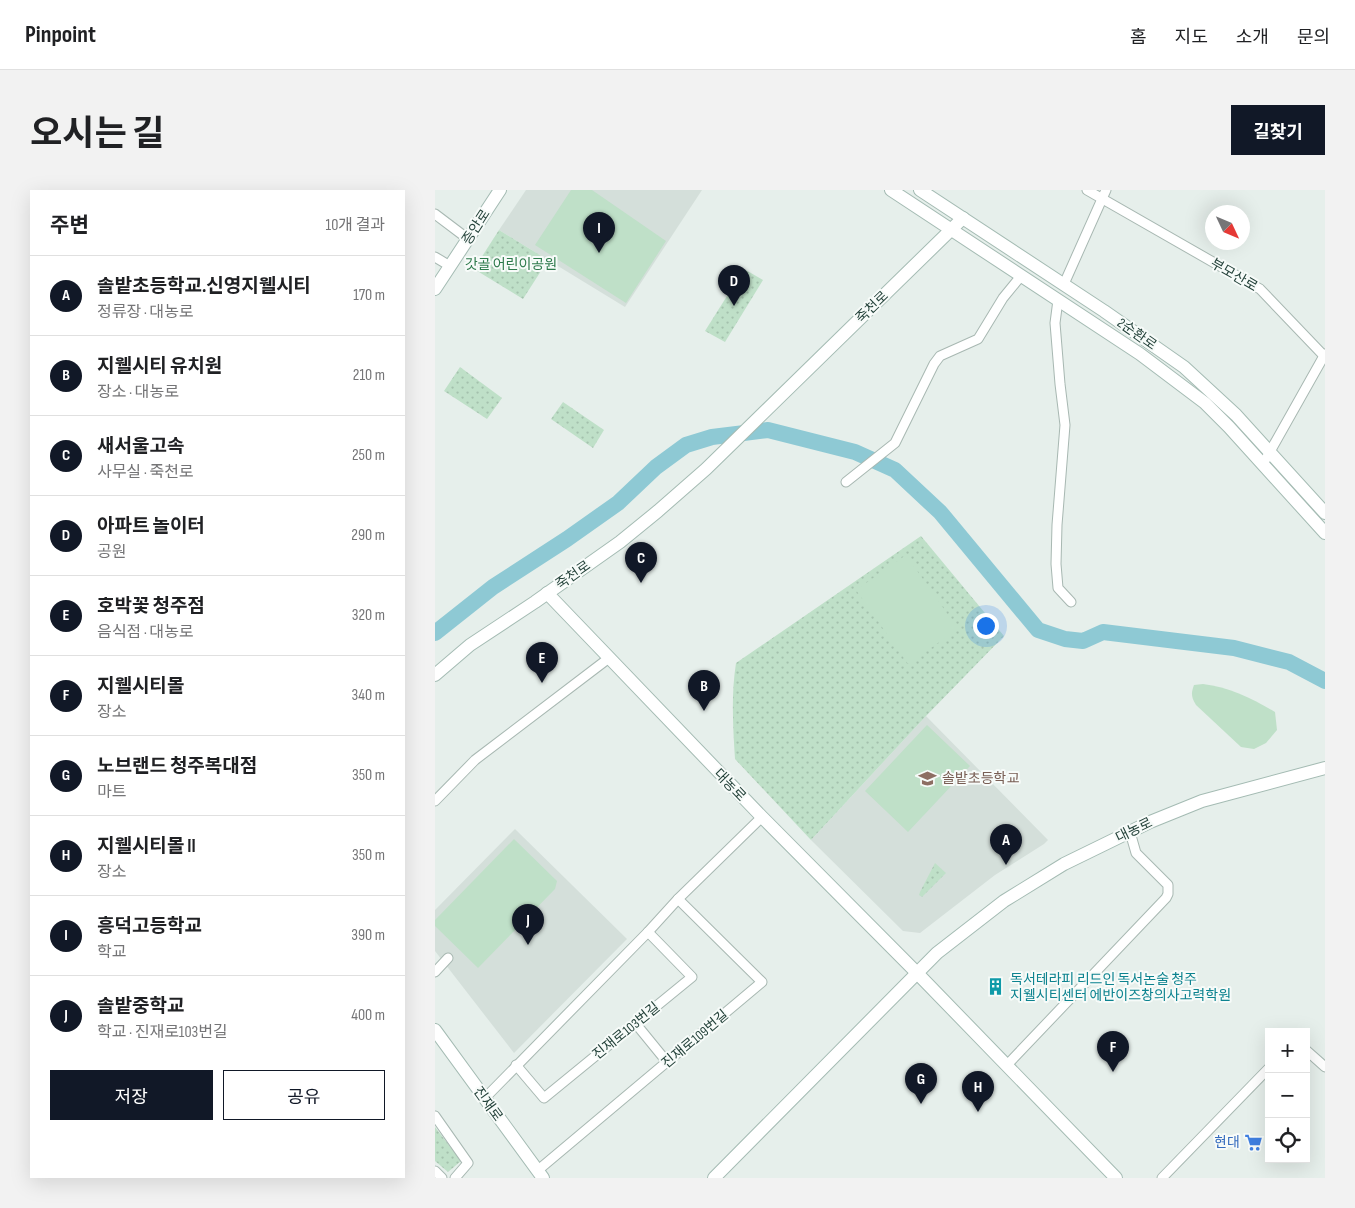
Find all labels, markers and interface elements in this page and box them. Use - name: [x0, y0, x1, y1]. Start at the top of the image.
- text: Pinpoint: [25, 20, 96, 49]
- text: 홈: [1130, 27, 1147, 48]
- text: 지도: [1175, 27, 1208, 48]
- text: 소개: [1236, 27, 1269, 48]
- text: 문의: [1297, 27, 1330, 48]
- button: 길찾기: [1231, 105, 1325, 155]
- text: 오시는 길: [30, 113, 164, 156]
- north arrow: [1205, 205, 1250, 250]
- street label: 증안로: [458, 206, 494, 248]
- pin: I: [583, 212, 615, 253]
- text: 주변: [50, 213, 89, 238]
- text: 10개 결과: [326, 216, 385, 235]
- street label: 부모산로: [1207, 255, 1261, 295]
- park label: 갓골 어린이공원: [465, 256, 557, 273]
- pin: D: [718, 265, 750, 306]
- text: 솔밭초등학교.신영지웰시티: [97, 275, 311, 298]
- text: A: [62, 286, 70, 305]
- text: 170 m: [353, 286, 385, 305]
- street label: 죽천로: [852, 287, 892, 327]
- text: 정류장 · 대농로: [97, 303, 194, 322]
- street label: 2순환로: [1114, 314, 1160, 354]
- text: 지웰시티 유치원: [97, 355, 222, 378]
- text: B: [62, 366, 70, 385]
- text: 210 m: [353, 366, 385, 385]
- text: 장소 · 대농로: [97, 383, 179, 402]
- text: 새서울고속: [97, 435, 184, 458]
- text: C: [62, 446, 70, 465]
- text: 250 m: [352, 446, 385, 465]
- text: 사무실 · 죽천로: [97, 463, 194, 482]
- text: 아파트 놀이터: [97, 515, 205, 538]
- text: D: [62, 526, 70, 545]
- text: 290 m: [351, 526, 385, 545]
- pin: C: [625, 542, 657, 583]
- text: 공원: [97, 543, 126, 562]
- street label: 죽천로: [552, 557, 594, 593]
- text: 호박꽃 청주점: [97, 595, 205, 618]
- text: E: [63, 606, 69, 625]
- text: 320 m: [352, 606, 385, 625]
- your location: [973, 613, 999, 639]
- text: 음식점 · 대농로: [97, 623, 194, 642]
- pin: E: [526, 642, 558, 683]
- pin: B: [688, 670, 720, 711]
- text: 지웰시티몰: [97, 675, 184, 698]
- text: F: [63, 686, 69, 705]
- text: 340 m: [352, 686, 385, 705]
- text: 장소: [97, 703, 126, 722]
- text: 노브랜드 청주복대점: [97, 755, 257, 778]
- street label: 대농로: [710, 765, 750, 805]
- text: G: [62, 766, 70, 785]
- text: 350 m: [352, 766, 385, 785]
- school or university icon: 솔밭초등학교: [918, 768, 938, 788]
- place label: 솔밭초등학교: [942, 770, 1019, 787]
- text: 마트: [97, 783, 126, 802]
- street label: 대농로: [1113, 814, 1155, 846]
- pin: A: [990, 824, 1022, 865]
- text: 지웰시티몰 II: [97, 835, 196, 858]
- text: H: [62, 846, 70, 865]
- text: 350 m: [352, 846, 385, 865]
- text: 장소: [97, 863, 126, 882]
- pin: J: [512, 904, 544, 945]
- text: 흥덕고등학교: [97, 915, 202, 938]
- text: I: [64, 926, 68, 945]
- text: 390 m: [351, 926, 385, 945]
- text: 학교: [97, 943, 126, 962]
- place label: 독서테라피 리드인 독서논술 청주 지웰시티센터 에반이즈창의사고력학원: [1010, 971, 1231, 1004]
- building icon: 독서테라피 리드인 독서논술 청주 지웰시티센터 에반이즈창의사고력학원: [986, 977, 1006, 997]
- text: 솔밭중학교: [97, 995, 184, 1018]
- street label: 진재로103번길: [589, 999, 663, 1063]
- text: J: [64, 1006, 68, 1025]
- text: 400 m: [351, 1006, 385, 1025]
- street label: 진재로109번길: [658, 1006, 732, 1072]
- text: 학교 · 진재로103번길: [97, 1023, 228, 1042]
- map controls: [1265, 1028, 1310, 1163]
- button: +: [1265, 1028, 1310, 1073]
- pin: F: [1097, 1031, 1129, 1072]
- pin: G: [905, 1063, 937, 1104]
- button: 저장: [50, 1070, 213, 1120]
- button: 공유: [223, 1070, 385, 1120]
- pin: H: [962, 1071, 994, 1112]
- button: −: [1265, 1073, 1310, 1118]
- street label: 진재로: [470, 1083, 506, 1125]
- button: locate: [1265, 1118, 1310, 1163]
- supermarket icon: 현대: [1244, 1132, 1264, 1152]
- place label: 현대: [1214, 1134, 1240, 1151]

